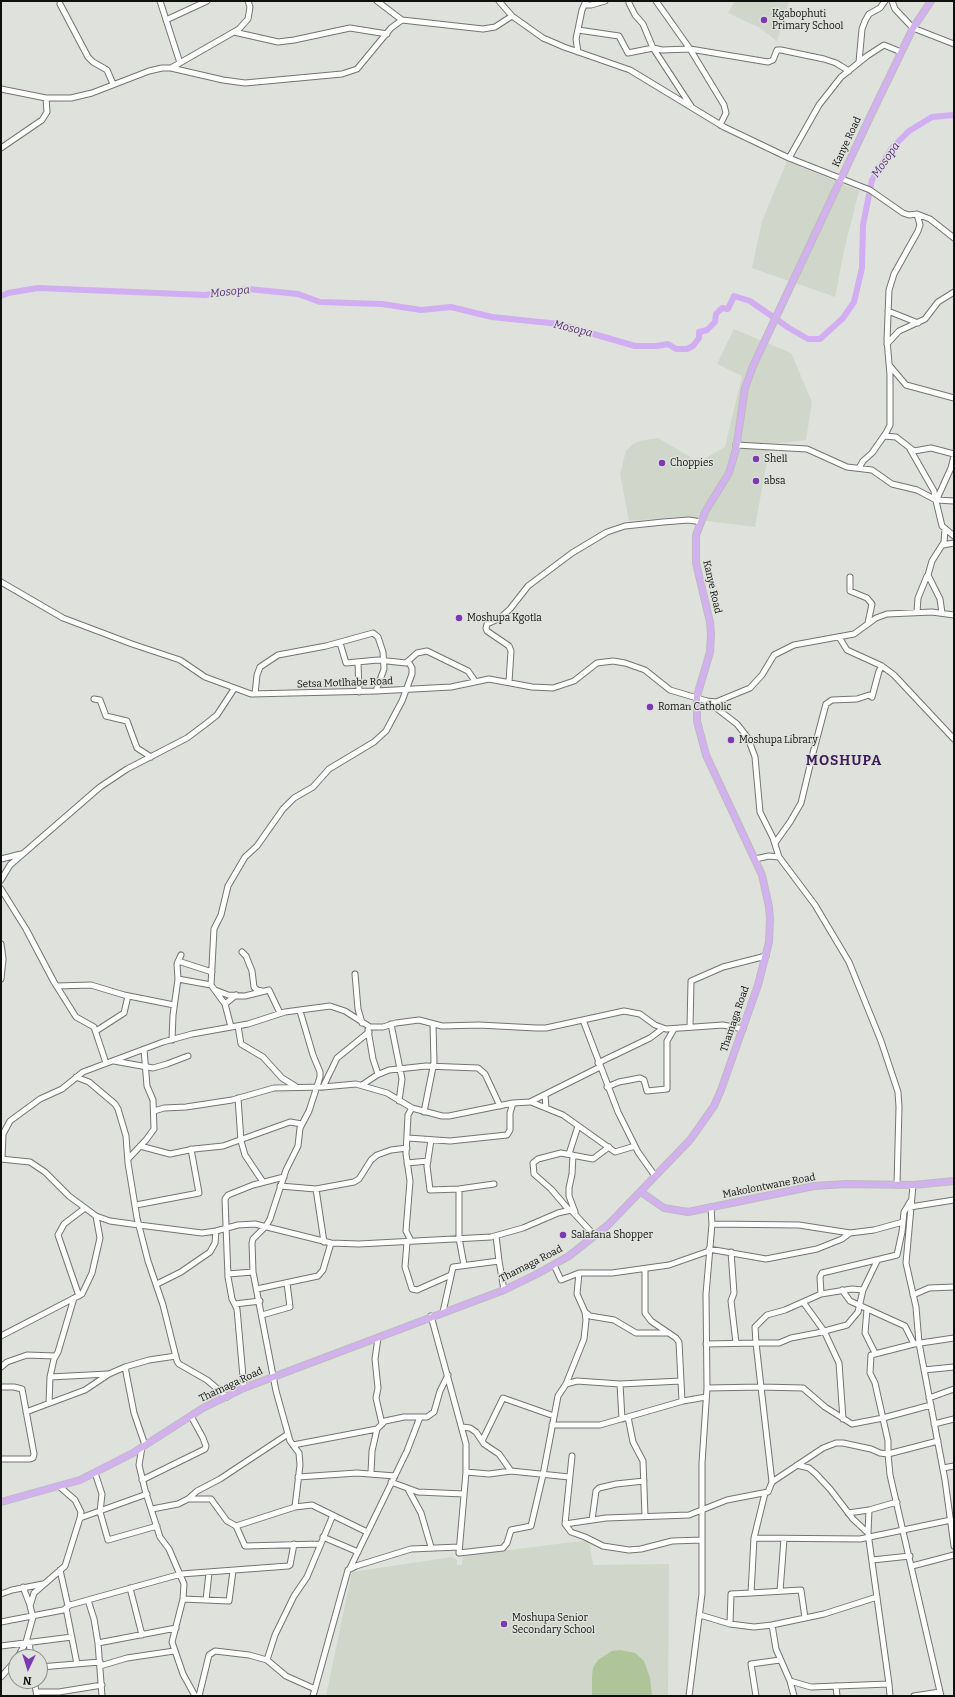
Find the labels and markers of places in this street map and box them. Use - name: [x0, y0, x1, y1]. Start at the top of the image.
- place label: Kgabophuti Primary School: [772, 8, 843, 32]
- marker: Kgabophuti Primary School: [759, 15, 769, 25]
- place label: Shell: [764, 453, 787, 465]
- marker: Shell: [751, 454, 761, 464]
- place label: Choppies: [670, 457, 713, 469]
- marker: Choppies: [657, 458, 667, 468]
- place label: absa: [764, 475, 786, 487]
- marker: absa: [751, 476, 761, 486]
- place label: Moshupa Kgotla: [467, 612, 542, 624]
- marker: Moshupa Kgotla: [454, 613, 464, 623]
- place label: Roman Catholic: [658, 701, 732, 713]
- marker: Roman Catholic: [645, 702, 655, 712]
- place label: Moshupa Library: [739, 734, 818, 746]
- marker: Moshupa Library: [726, 735, 736, 745]
- place label: Salafana Shopper: [571, 1229, 653, 1241]
- marker: Salafana Shopper: [558, 1230, 568, 1240]
- place label: Moshupa Senior Secondary School: [512, 1612, 595, 1636]
- marker: Moshupa Senior Secondary School: [499, 1619, 509, 1629]

